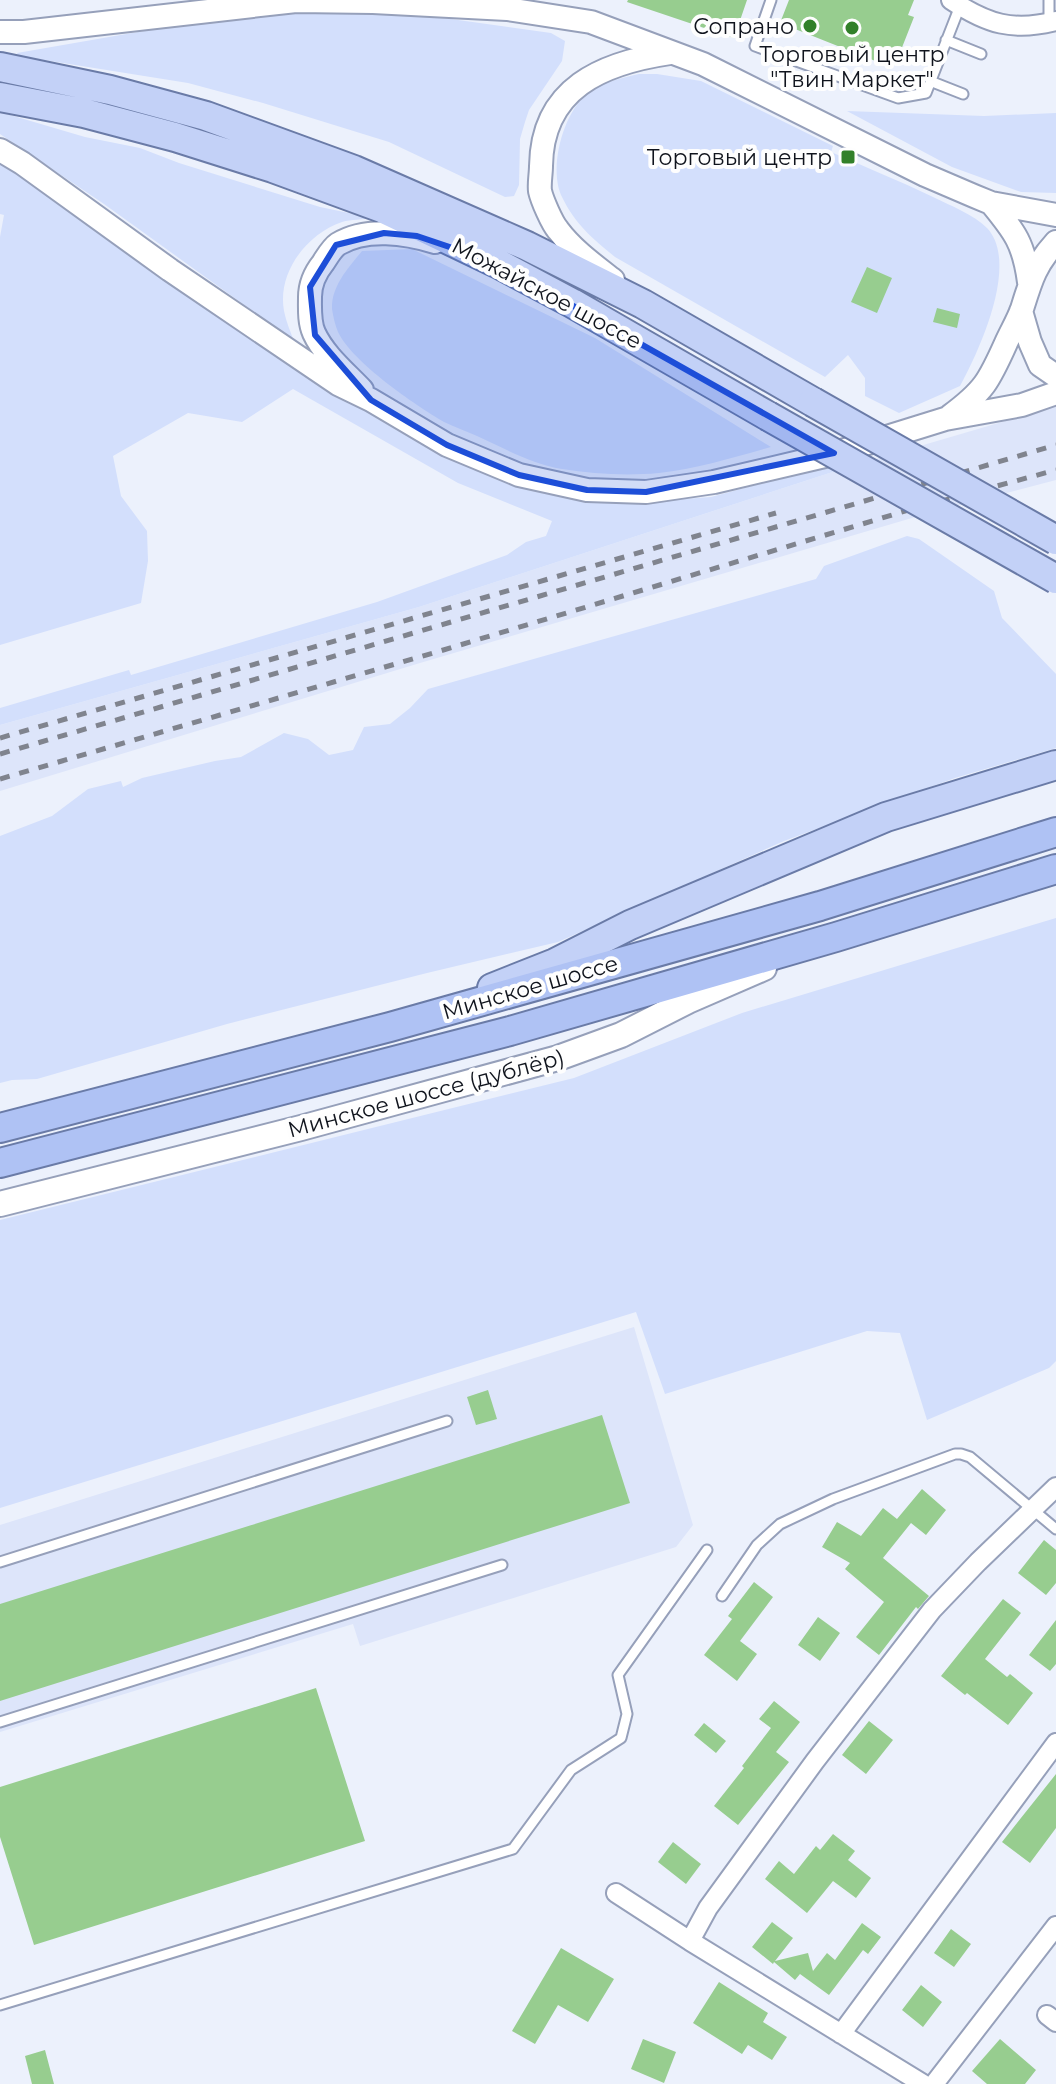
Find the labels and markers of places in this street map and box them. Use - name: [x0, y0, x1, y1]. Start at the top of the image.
- place label: Сопрано: [693, 13, 794, 40]
- marker: Сопрано: [801, 17, 819, 35]
- marker: Торговый центр "Твин Маркет": [843, 19, 861, 37]
- place label: Торговый центр "Твин Маркет": [759, 41, 945, 93]
- place label: Торговый центр: [647, 144, 832, 171]
- marker: Торговый центр: [839, 148, 857, 166]

